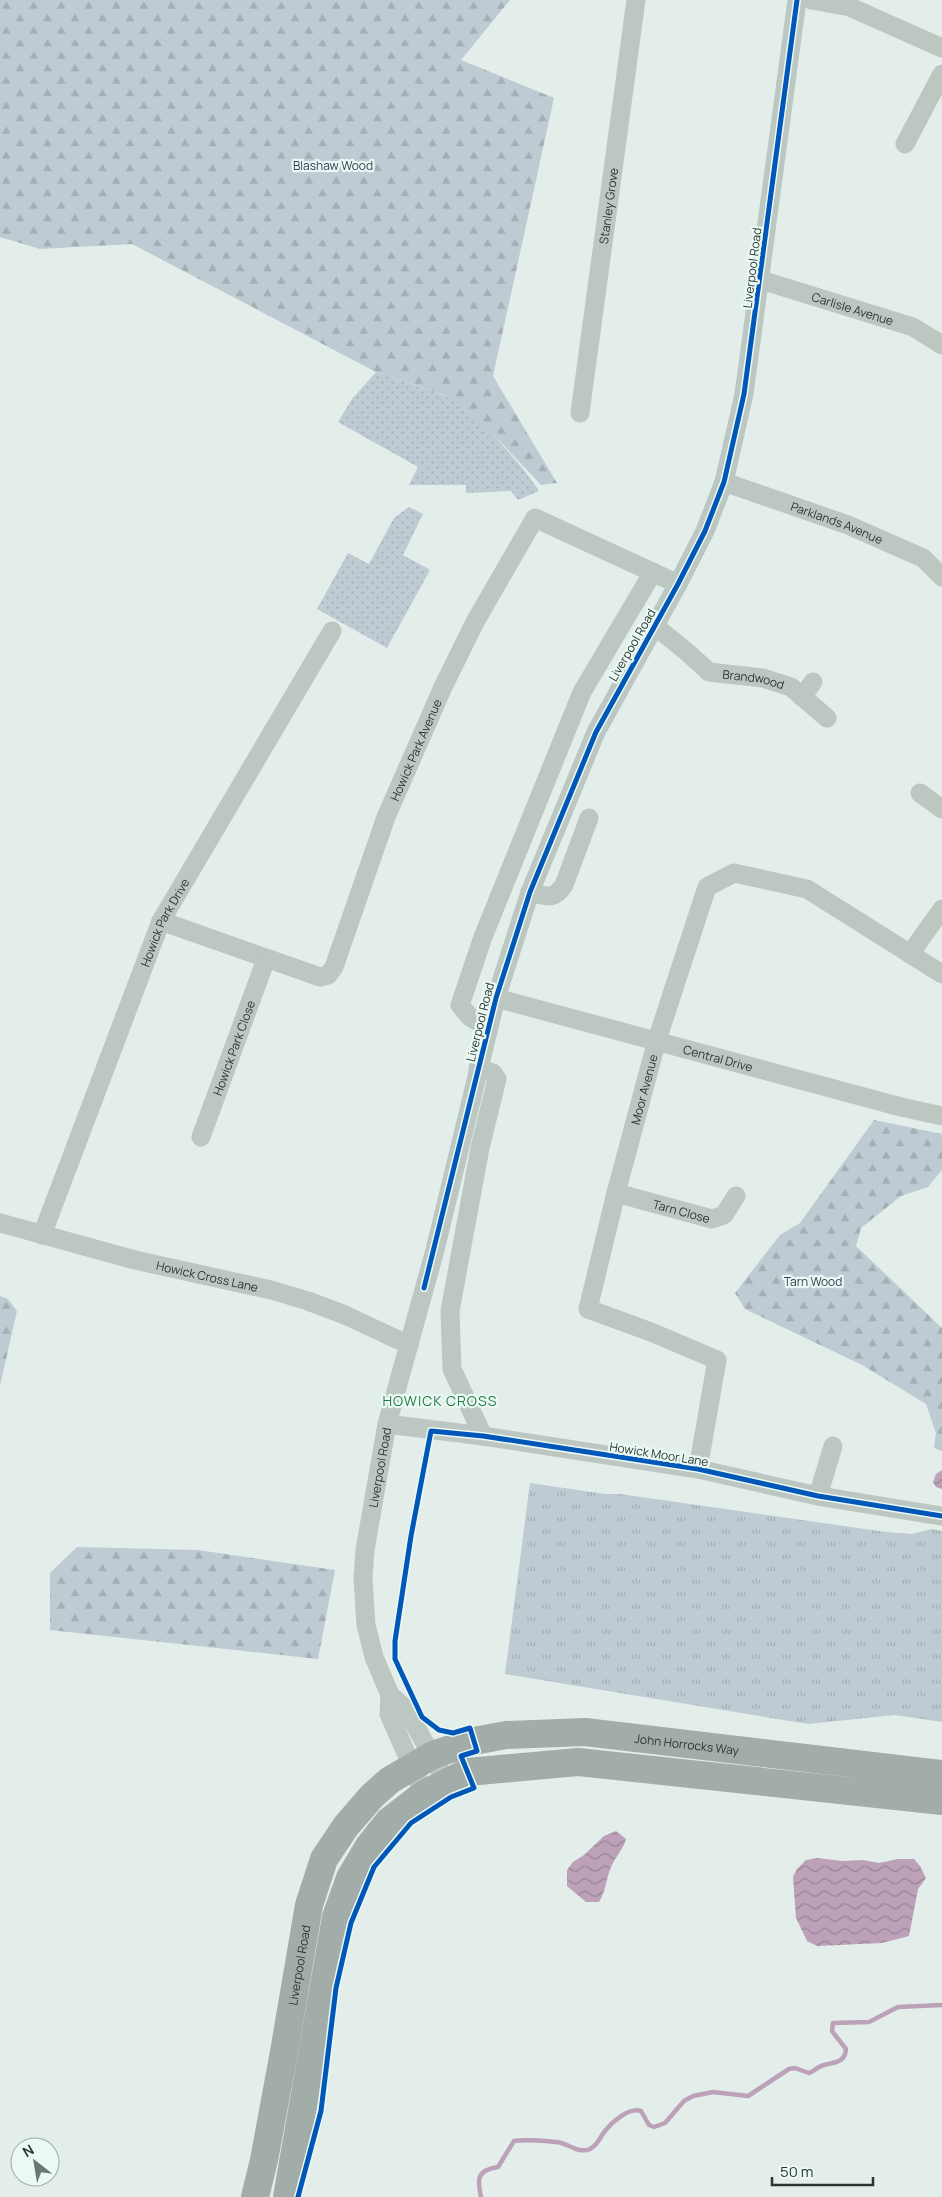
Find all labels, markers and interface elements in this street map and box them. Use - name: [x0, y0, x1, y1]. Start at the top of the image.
- park label: Blashaw Wood: [293, 157, 373, 174]
- street label: Stanley Grove: [594, 167, 622, 245]
- street label: Liverpool Road: [739, 227, 765, 309]
- street label: Carlisle Avenue: [810, 288, 896, 329]
- street label: Parklands Avenue: [789, 497, 886, 548]
- street label: Liverpool Road: [604, 606, 660, 684]
- street label: Brandwood: [722, 665, 787, 693]
- street label: Howick Park Avenue: [386, 696, 445, 803]
- street label: Howick Park Drive: [136, 875, 193, 969]
- street label: Liverpool Road: [462, 981, 498, 1063]
- street label: Howick Park Close: [208, 998, 259, 1098]
- street label: Central Drive: [681, 1040, 755, 1075]
- street label: Moor Avenue: [626, 1052, 661, 1126]
- street label: Tarn Close: [651, 1195, 712, 1227]
- street label: Howick Cross Lane: [155, 1256, 260, 1295]
- park label: Tarn Wood: [784, 1273, 842, 1290]
- district label: HOWICK CROSS: [383, 1391, 497, 1410]
- street label: Liverpool Road: [364, 1426, 395, 1509]
- street label: Howick Moor Lane: [608, 1438, 710, 1470]
- street label: John Horrocks Way: [634, 1729, 741, 1759]
- street label: Liverpool Road: [284, 1924, 314, 2007]
- north arrow: [10, 2137, 60, 2187]
- text: N: [19, 2140, 37, 2161]
- scale bar: [772, 2154, 873, 2186]
- text: 50 m: [780, 2161, 814, 2182]

